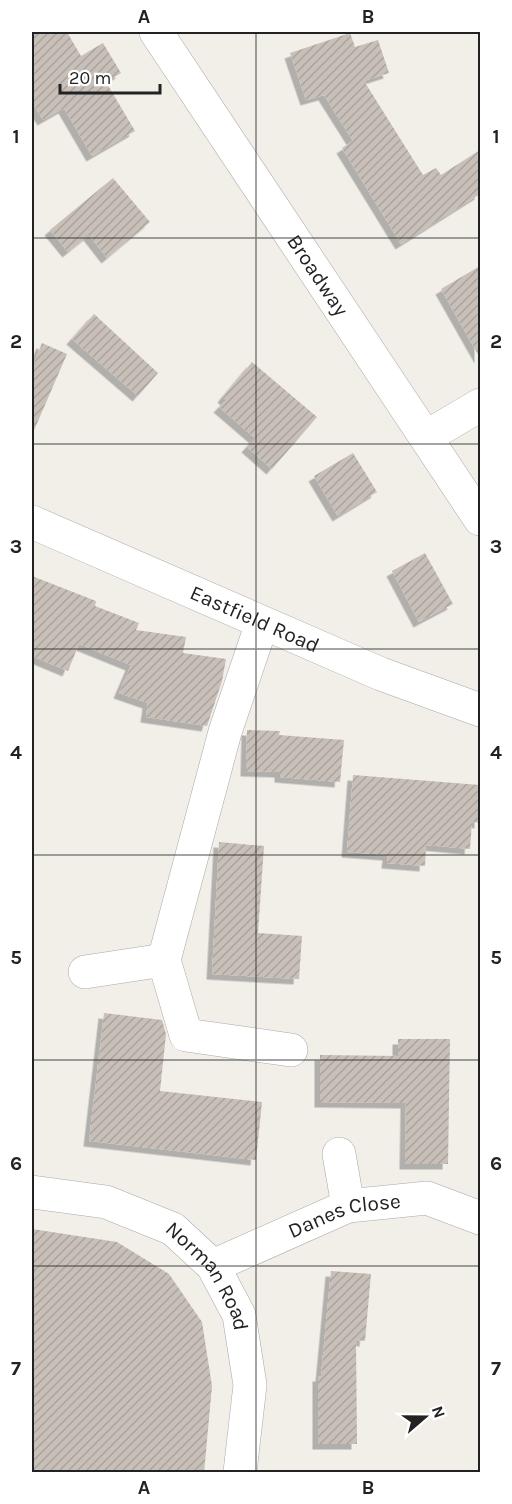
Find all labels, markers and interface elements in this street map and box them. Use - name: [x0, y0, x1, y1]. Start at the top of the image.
- text: A: [138, 5, 151, 28]
- text: B: [362, 5, 374, 28]
- scale bar: [60, 57, 160, 95]
- text: 20 m: [69, 67, 111, 89]
- text: 1: [12, 125, 20, 148]
- text: 1: [492, 125, 500, 148]
- street label: Broadway: [282, 230, 354, 321]
- text: 2: [10, 330, 22, 353]
- text: 2: [490, 330, 502, 353]
- text: 3: [10, 535, 22, 558]
- text: 3: [490, 535, 502, 558]
- street label: Eastfield Road: [187, 580, 323, 658]
- text: 4: [10, 741, 22, 764]
- text: 4: [490, 741, 502, 764]
- text: 5: [10, 946, 22, 969]
- text: 5: [490, 946, 502, 969]
- text: 6: [10, 1152, 22, 1175]
- text: 6: [490, 1152, 502, 1175]
- street label: Danes Close: [284, 1189, 402, 1243]
- street label: Norman Road: [161, 1217, 253, 1332]
- text: 7: [11, 1357, 21, 1380]
- text: 7: [491, 1357, 501, 1380]
- north arrow: [395, 1387, 455, 1447]
- text: N: [428, 1403, 450, 1421]
- text: A: [138, 1476, 151, 1499]
- text: B: [362, 1476, 374, 1499]

